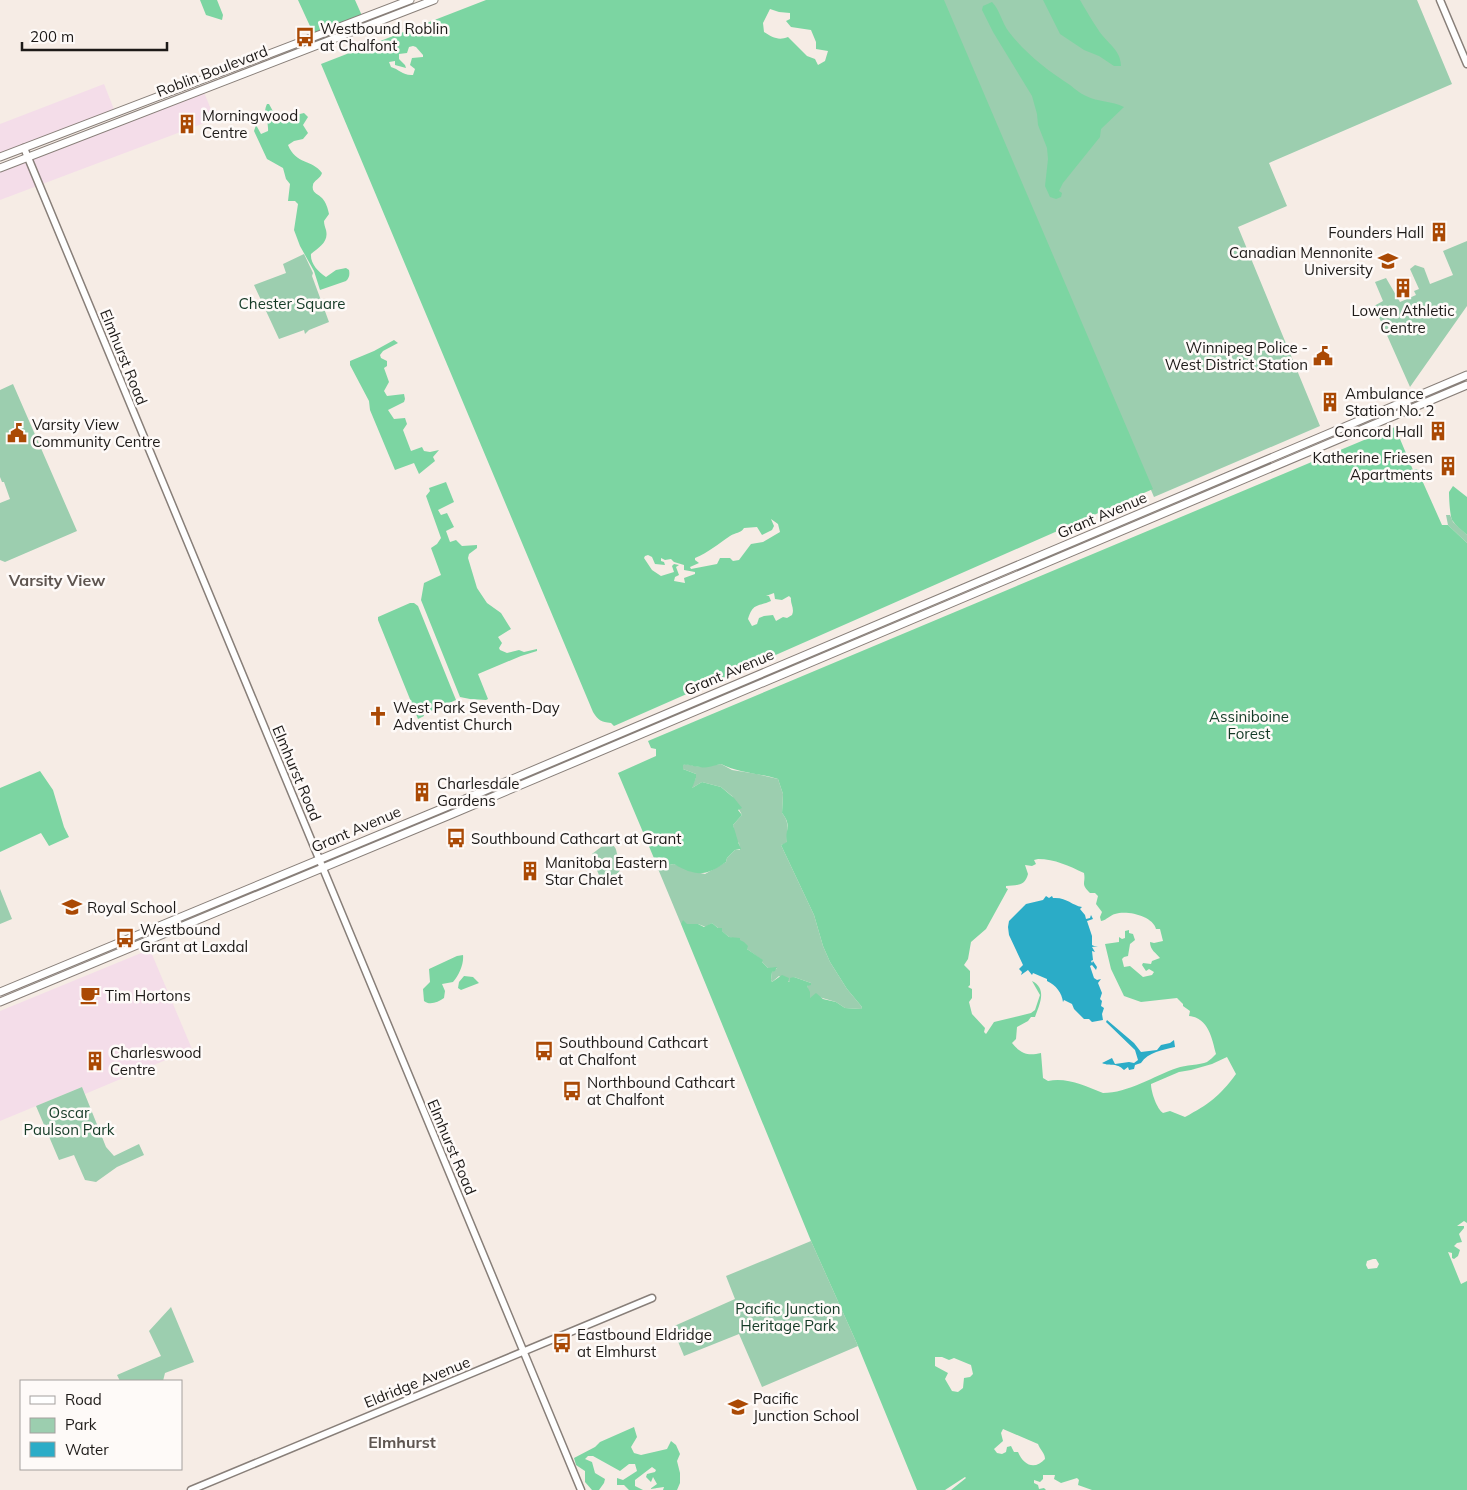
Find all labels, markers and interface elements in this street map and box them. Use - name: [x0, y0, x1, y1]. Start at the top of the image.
- place label: Westbound Roblin at Chalfont: [320, 19, 448, 55]
- scale bar: [22, 20, 168, 52]
- bus stop icon: Westbound Roblin at Chalfont: [294, 26, 316, 48]
- text: 200 m: [30, 27, 74, 46]
- street label: Roblin Boulevard: [154, 41, 270, 101]
- place label: Morningwood Centre: [202, 106, 298, 142]
- building icon: Morningwood Centre: [176, 113, 198, 135]
- building icon: Founders Hall: [1428, 221, 1450, 243]
- place label: Founders Hall: [1328, 223, 1424, 242]
- place label: Canadian Mennonite University: [1229, 243, 1373, 279]
- school or university icon: Canadian Mennonite University: [1377, 250, 1399, 272]
- building icon: Lowen Athletic Centre: [1392, 277, 1414, 299]
- park label: Chester Square: [239, 294, 345, 313]
- place label: Lowen Athletic Centre: [1351, 301, 1455, 337]
- street label: Elmhurst Road: [96, 306, 152, 408]
- place label: Winnipeg Police - West District Station: [1165, 338, 1308, 374]
- public building icon: Winnipeg Police - West District Station: [1312, 345, 1334, 367]
- place label: Ambulance Station No. 2: [1345, 384, 1434, 420]
- building icon: Ambulance Station No. 2: [1319, 391, 1341, 413]
- place label: Varsity View Community Centre: [32, 415, 160, 451]
- building icon: Concord Hall: [1427, 420, 1449, 442]
- public building icon: Varsity View Community Centre: [6, 422, 28, 444]
- place label: Concord Hall: [1334, 422, 1423, 441]
- place label: Katherine Friesen Apartments: [1313, 448, 1433, 484]
- building icon: Katherine Friesen Apartments: [1437, 455, 1459, 477]
- street label: Grant Avenue: [1054, 488, 1150, 542]
- district label: Varsity View: [8, 570, 105, 590]
- street label: Grant Avenue: [681, 645, 777, 699]
- place label: West Park Seventh-Day Adventist Church: [393, 698, 560, 734]
- church icon: West Park Seventh-Day Adventist Church: [367, 705, 389, 727]
- park label: Assiniboine Forest: [1209, 707, 1289, 743]
- street label: Elmhurst Road: [268, 722, 326, 824]
- place label: Charlesdale Gardens: [437, 774, 519, 810]
- building icon: Charlesdale Gardens: [411, 781, 433, 803]
- street label: Grant Avenue: [308, 802, 404, 856]
- bus stop icon: Southbound Cathcart at Grant: [445, 827, 467, 849]
- place label: Southbound Cathcart at Grant: [471, 829, 682, 848]
- place label: Manitoba Eastern Star Chalet: [545, 853, 668, 889]
- building icon: Manitoba Eastern Star Chalet: [519, 860, 541, 882]
- school or university icon: Royal School: [61, 896, 83, 918]
- place label: Royal School: [87, 898, 176, 917]
- place label: Westbound Grant at Laxdal: [140, 920, 248, 956]
- bus stop icon: Westbound Grant at Laxdal: [114, 927, 136, 949]
- cafe icon: Tim Hortons: [79, 984, 101, 1006]
- place label: Tim Hortons: [105, 986, 191, 1005]
- place label: Southbound Cathcart at Chalfont: [559, 1033, 708, 1069]
- bus stop icon: Southbound Cathcart at Chalfont: [533, 1040, 555, 1062]
- place label: Charleswood Centre: [110, 1043, 202, 1079]
- building icon: Charleswood Centre: [84, 1050, 106, 1072]
- place label: Northbound Cathcart at Chalfont: [587, 1073, 735, 1109]
- bus stop icon: Northbound Cathcart at Chalfont: [561, 1080, 583, 1102]
- street label: Elmhurst Road: [423, 1096, 481, 1198]
- park label: Oscar Paulson Park: [24, 1103, 115, 1139]
- park label: Pacific Junction Heritage Park: [735, 1299, 841, 1335]
- place label: Eastbound Eldridge at Elmhurst: [577, 1325, 712, 1361]
- bus stop icon: Eastbound Eldridge at Elmhurst: [551, 1332, 573, 1354]
- street label: Eldridge Avenue: [361, 1352, 473, 1412]
- legend: [20, 1380, 182, 1470]
- place label: Pacific Junction School: [753, 1389, 859, 1425]
- text: Road: [65, 1390, 102, 1409]
- school or university icon: Pacific Junction School: [727, 1396, 749, 1418]
- text: Park: [65, 1415, 97, 1434]
- district label: Elmhurst: [368, 1432, 436, 1452]
- text: Water: [65, 1440, 109, 1459]

